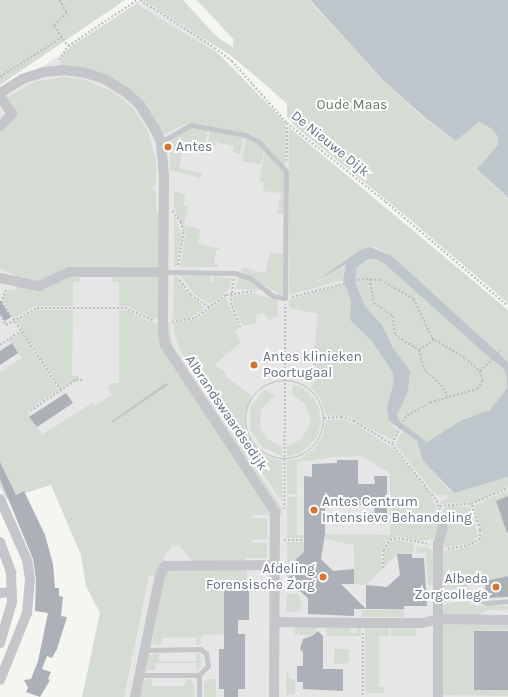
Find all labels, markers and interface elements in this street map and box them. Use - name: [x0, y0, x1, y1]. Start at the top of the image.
- park label: Oude Maas: [317, 97, 387, 113]
- street label: De Nieuwe Dijk: [288, 107, 372, 181]
- place label: Antes: [176, 139, 212, 155]
- marker: Antes: [163, 142, 173, 152]
- place label: Antes klinieken Poortugaal: [263, 349, 362, 382]
- street label: Albrandswaardsedijk: [181, 352, 271, 474]
- marker: Antes klinieken Poortugaal: [248, 359, 260, 371]
- place label: Antes Centrum Intensieve Behandeling: [322, 494, 472, 526]
- marker: Antes Centrum Intensieve Behandeling: [309, 505, 319, 515]
- place label: Afdeling Forensische Zorg: [206, 561, 315, 594]
- place label: Albeda Zorgcollege: [414, 571, 488, 604]
- marker: Afdeling Forensische Zorg: [318, 572, 328, 582]
- marker: Albeda Zorgcollege: [491, 582, 501, 592]

